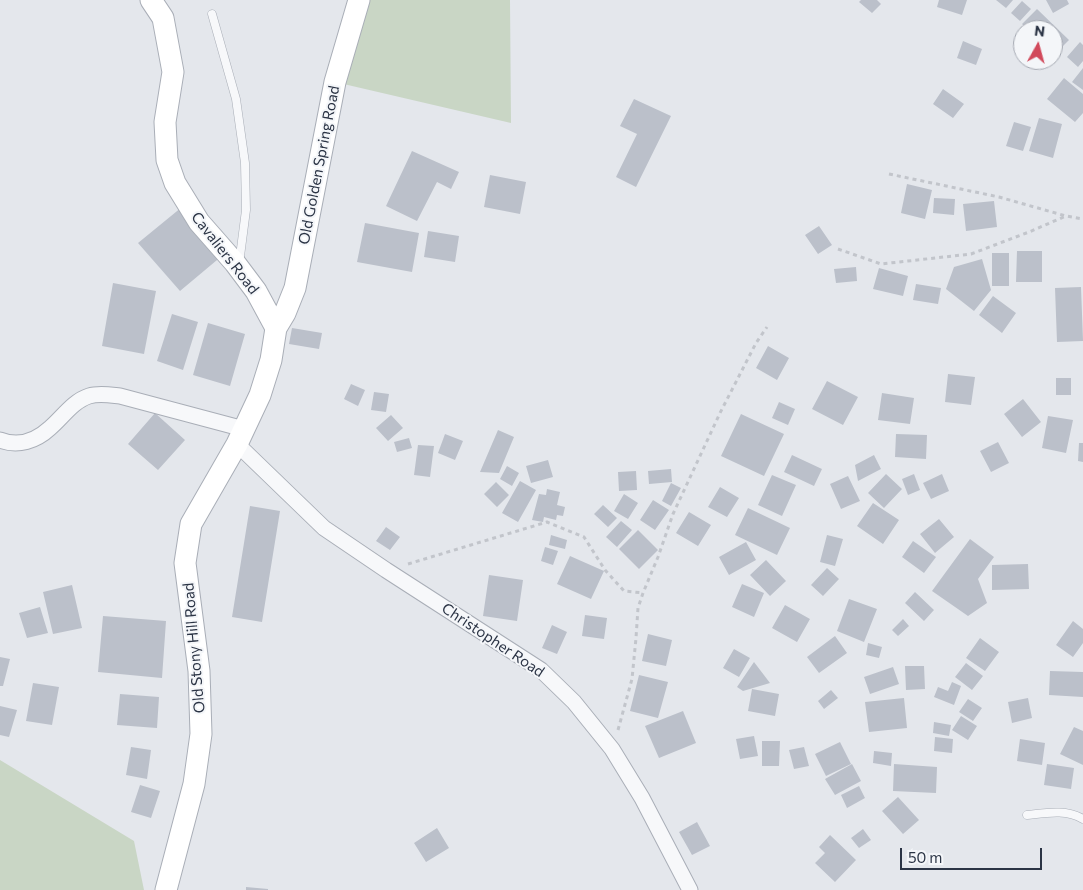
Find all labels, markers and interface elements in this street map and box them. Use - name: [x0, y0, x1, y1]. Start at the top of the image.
- north arrow: [1013, 20, 1063, 70]
- text: N: [1034, 22, 1046, 40]
- street label: Old Golden Spring Road: [295, 84, 343, 246]
- street label: Cavaliers Road: [187, 208, 263, 298]
- street label: Old Stony Hill Road: [179, 582, 209, 714]
- street label: Christopher Road: [438, 599, 548, 681]
- scale bar: [903, 838, 1046, 870]
- text: 50 m: [908, 848, 942, 866]

